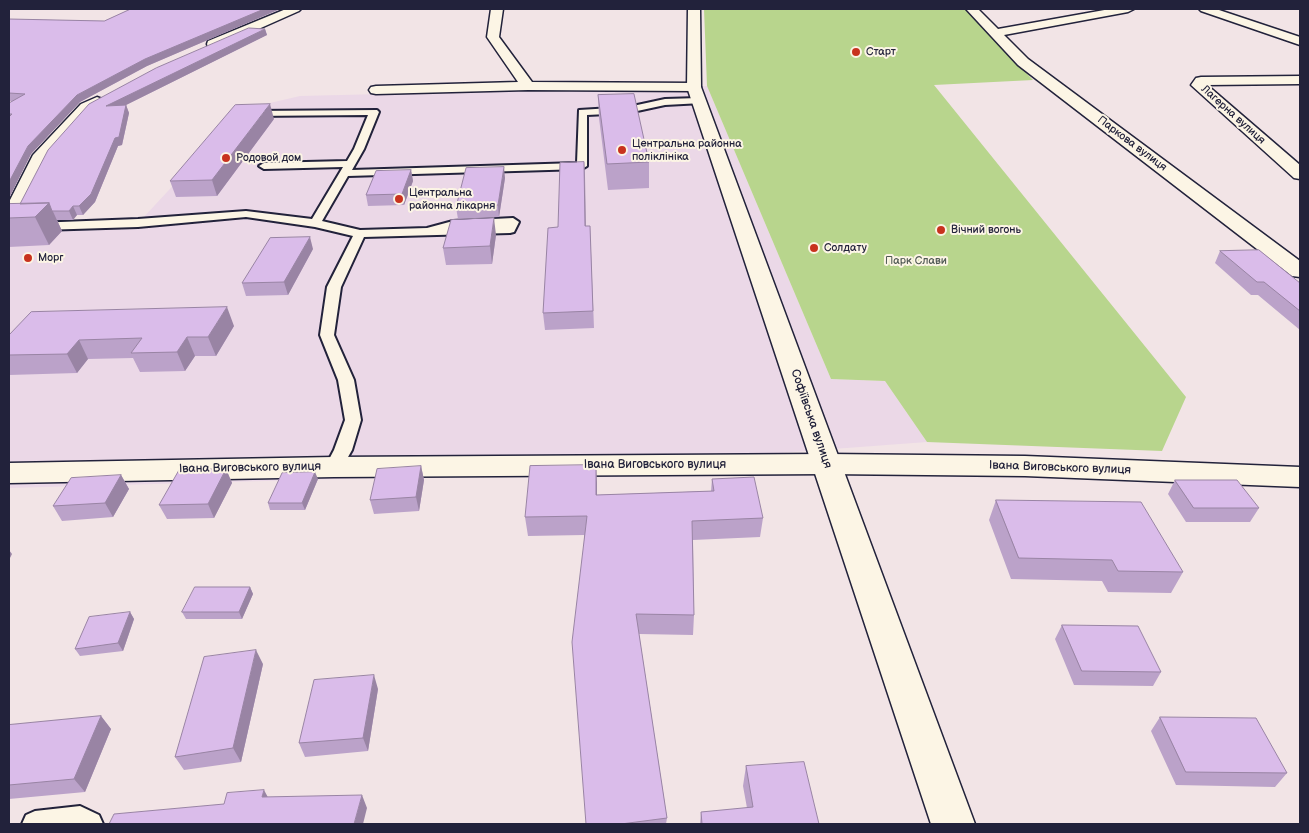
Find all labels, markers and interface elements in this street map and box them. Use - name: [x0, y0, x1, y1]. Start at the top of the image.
- place label: Старт: [866, 45, 896, 59]
- marker: Старт: [850, 46, 862, 58]
- street label: Лагерна вулиця: [1198, 83, 1268, 147]
- street label: Паркова вулиця: [1095, 114, 1169, 174]
- place label: Центральна районна поліклініка: [632, 137, 742, 163]
- marker: Центральна районна поліклініка: [616, 144, 628, 156]
- place label: Родовой дом: [236, 151, 301, 165]
- marker: Родовой дом: [220, 152, 232, 164]
- place label: Центральна районна лікарня: [409, 186, 495, 212]
- marker: Центральна районна лікарня: [393, 193, 405, 205]
- place label: Вічний вогонь: [951, 223, 1021, 237]
- marker: Вічний вогонь: [935, 224, 947, 236]
- place label: Солдату: [824, 241, 867, 255]
- marker: Солдату: [808, 242, 820, 254]
- place label: Морг: [38, 251, 63, 265]
- marker: Морг: [22, 252, 34, 264]
- park label: Парк Слави: [885, 254, 947, 268]
- street label: Софіївська вулиця: [787, 368, 835, 470]
- street label: Івана Виговського вулиця: [584, 458, 726, 472]
- street label: Івана Виговського вулиця: [989, 458, 1131, 478]
- street label: Івана Виговського вулиця: [179, 460, 321, 476]

